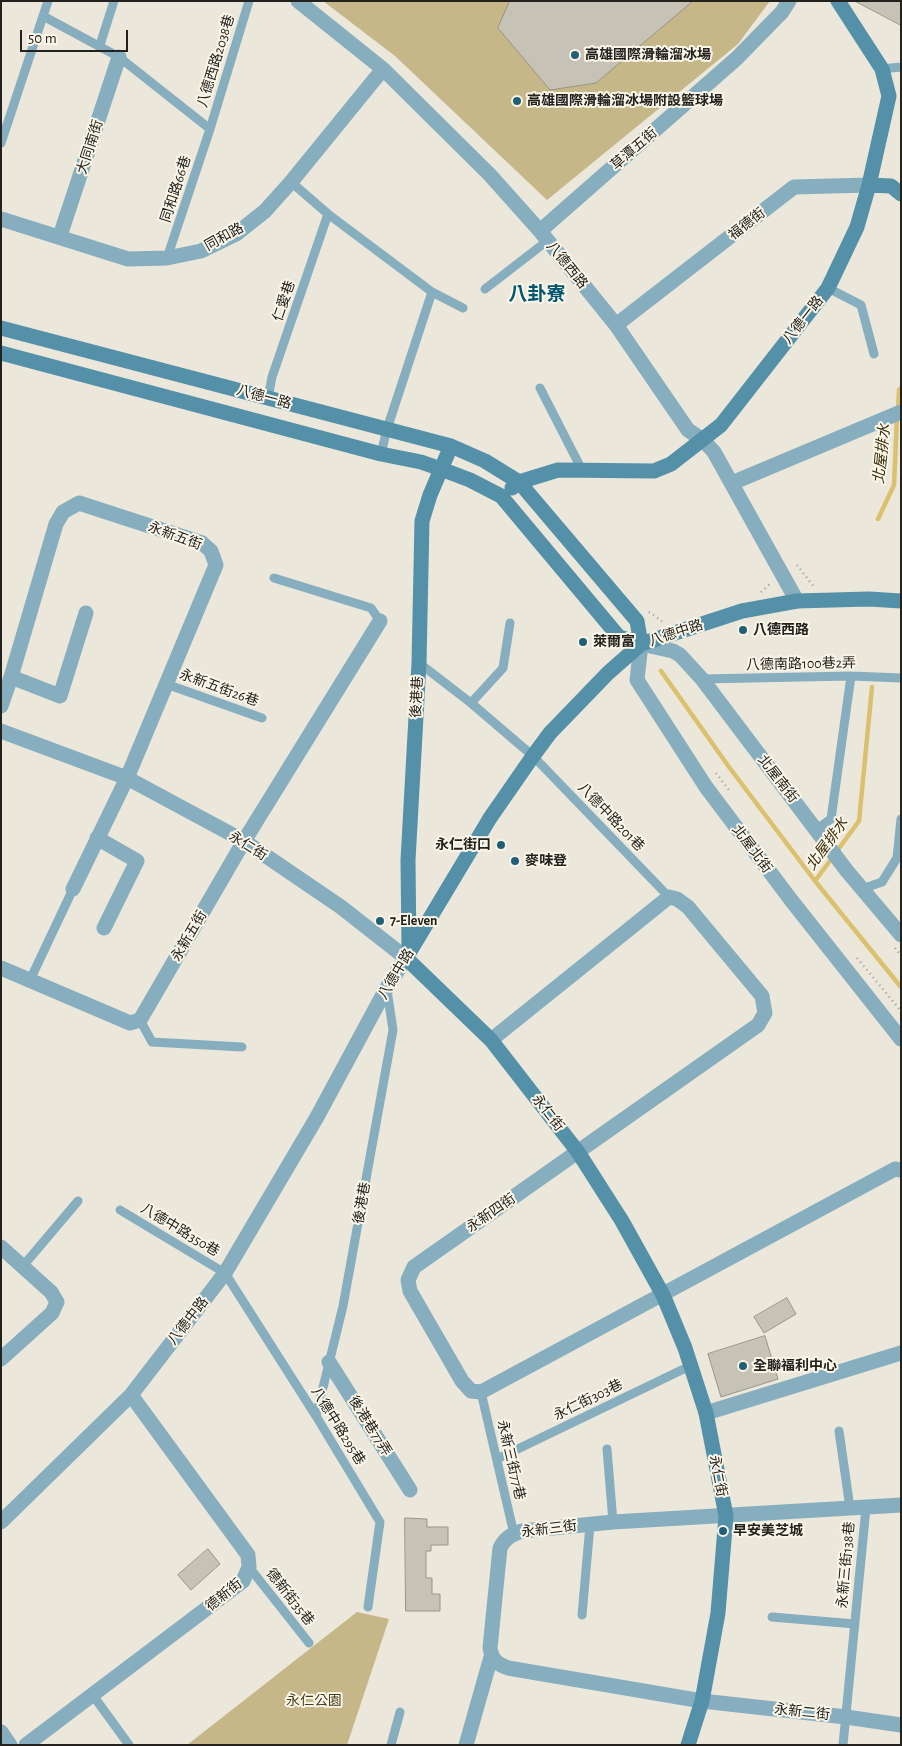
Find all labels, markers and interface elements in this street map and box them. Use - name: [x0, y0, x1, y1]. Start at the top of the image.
- street label: 八德西路2038巷: [194, 13, 238, 109]
- scale bar: [22, 20, 130, 52]
- text: 50 m: [28, 31, 57, 46]
- place label: 高雄國際滑輪溜冰場: [585, 47, 711, 63]
- marker: 高雄國際滑輪溜冰場: [569, 49, 581, 61]
- place label: 高雄國際滑輪溜冰場附設籃球場: [527, 93, 723, 109]
- marker: 高雄國際滑輪溜冰場附設籃球場: [511, 95, 523, 107]
- street label: 大同南街: [73, 118, 107, 176]
- street label: 草潭五街: [607, 124, 661, 174]
- street label: 同和路66巷: [157, 154, 195, 224]
- street label: 福德街: [725, 204, 769, 244]
- street label: 同和路: [202, 219, 246, 255]
- street label: 八德西路: [543, 238, 591, 292]
- street label: 仁愛巷: [269, 278, 299, 324]
- district label: 八卦寮: [509, 283, 565, 305]
- street label: 八德一路: [779, 293, 827, 347]
- street label: 八德一路: [235, 382, 293, 412]
- water label: 北屋排水: [870, 423, 894, 485]
- street label: 永新五街: [146, 519, 204, 553]
- street label: 八德中路: [647, 616, 705, 650]
- place label: 八德西路: [753, 622, 809, 638]
- marker: 八德西路: [737, 624, 749, 636]
- place label: 萊爾富: [593, 634, 635, 650]
- marker: 萊爾富: [577, 636, 589, 648]
- street label: 八德南路100巷2弄: [746, 655, 856, 673]
- street label: 永新五街26巷: [177, 666, 261, 710]
- street label: 後港巷: [408, 676, 426, 718]
- street label: 北屋南街: [754, 752, 802, 806]
- street label: 八德中路201巷: [574, 779, 648, 855]
- water label: 北屋排水: [802, 814, 852, 874]
- street label: 北屋北街: [728, 822, 776, 876]
- street label: 永仁街: [226, 828, 270, 864]
- place label: 永仁街口: [435, 837, 491, 853]
- marker: 永仁街口: [495, 839, 507, 851]
- place label: 麥味登: [525, 853, 567, 869]
- marker: 麥味登: [509, 855, 521, 867]
- street label: 永新五街: [168, 908, 210, 964]
- place label: 7-Eleven: [390, 913, 438, 929]
- marker: 7-Eleven: [374, 915, 386, 927]
- street label: 八德中路: [374, 946, 418, 1002]
- street label: 永仁街: [528, 1091, 568, 1135]
- street label: 後港巷: [350, 1181, 374, 1225]
- street label: 永新四街: [463, 1190, 519, 1236]
- street label: 八德中路350巷: [138, 1200, 222, 1260]
- street label: 八德中路: [164, 1294, 212, 1348]
- place label: 全聯福利中心: [753, 1358, 837, 1374]
- marker: 全聯福利中心: [737, 1360, 749, 1372]
- street label: 永仁街303巷: [551, 1376, 625, 1424]
- street label: 八德中路295巷: [307, 1384, 369, 1468]
- street label: 後港巷77弄: [345, 1393, 395, 1459]
- street label: 永新三街77巷: [494, 1418, 528, 1502]
- street label: 永仁街: [706, 1454, 730, 1498]
- street label: 永新三街: [520, 1517, 578, 1541]
- street label: 永新三街138巷: [834, 1521, 858, 1609]
- place label: 早安美芝城: [733, 1523, 803, 1539]
- marker: 早安美芝城: [717, 1525, 729, 1537]
- street label: 德新街35巷: [263, 1565, 317, 1629]
- street label: 德新街: [202, 1575, 246, 1615]
- park label: 永仁公園: [286, 1693, 342, 1709]
- street label: 永新二街: [773, 1701, 831, 1723]

